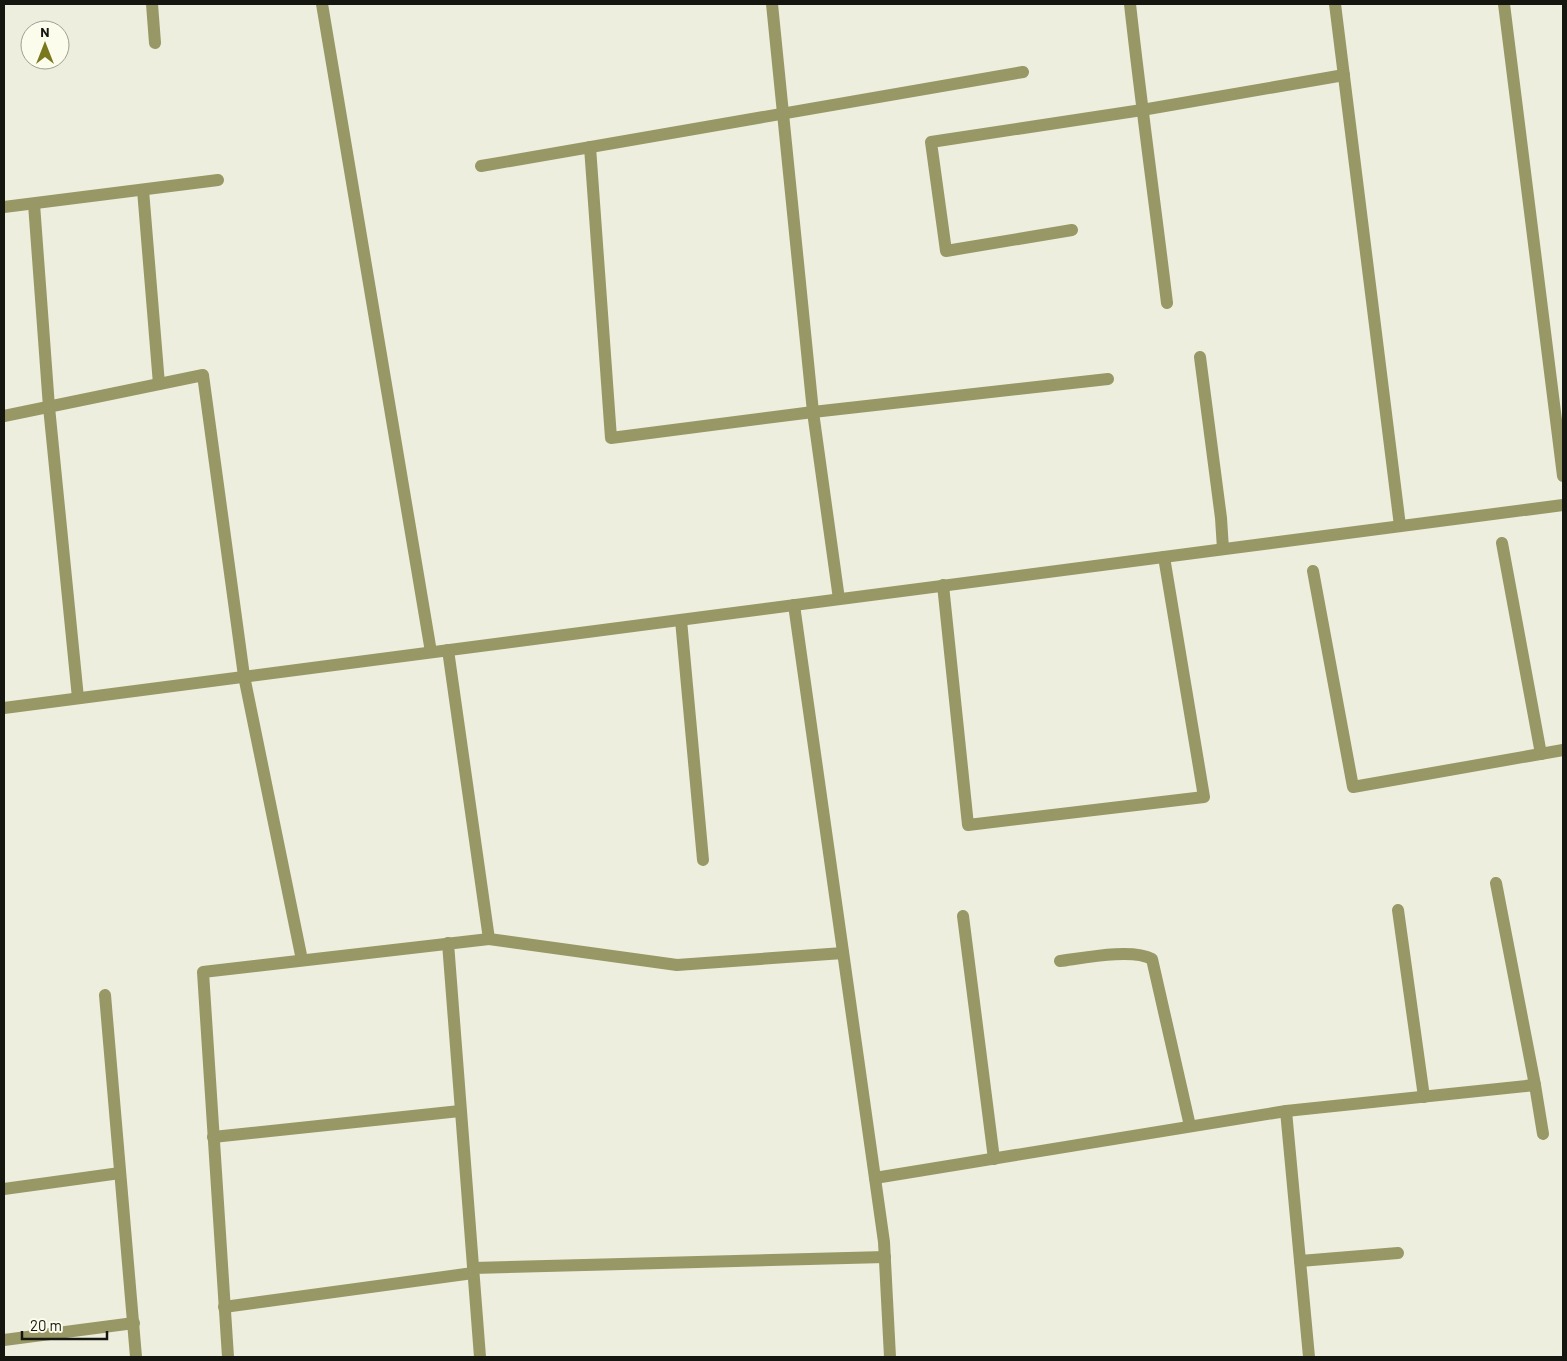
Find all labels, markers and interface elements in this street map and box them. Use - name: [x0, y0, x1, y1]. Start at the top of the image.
- north arrow: [20, 20, 70, 70]
- text: N: [40, 23, 50, 40]
- scale bar: [22, 1308, 108, 1340]
- text: 20 m: [30, 1316, 62, 1334]

